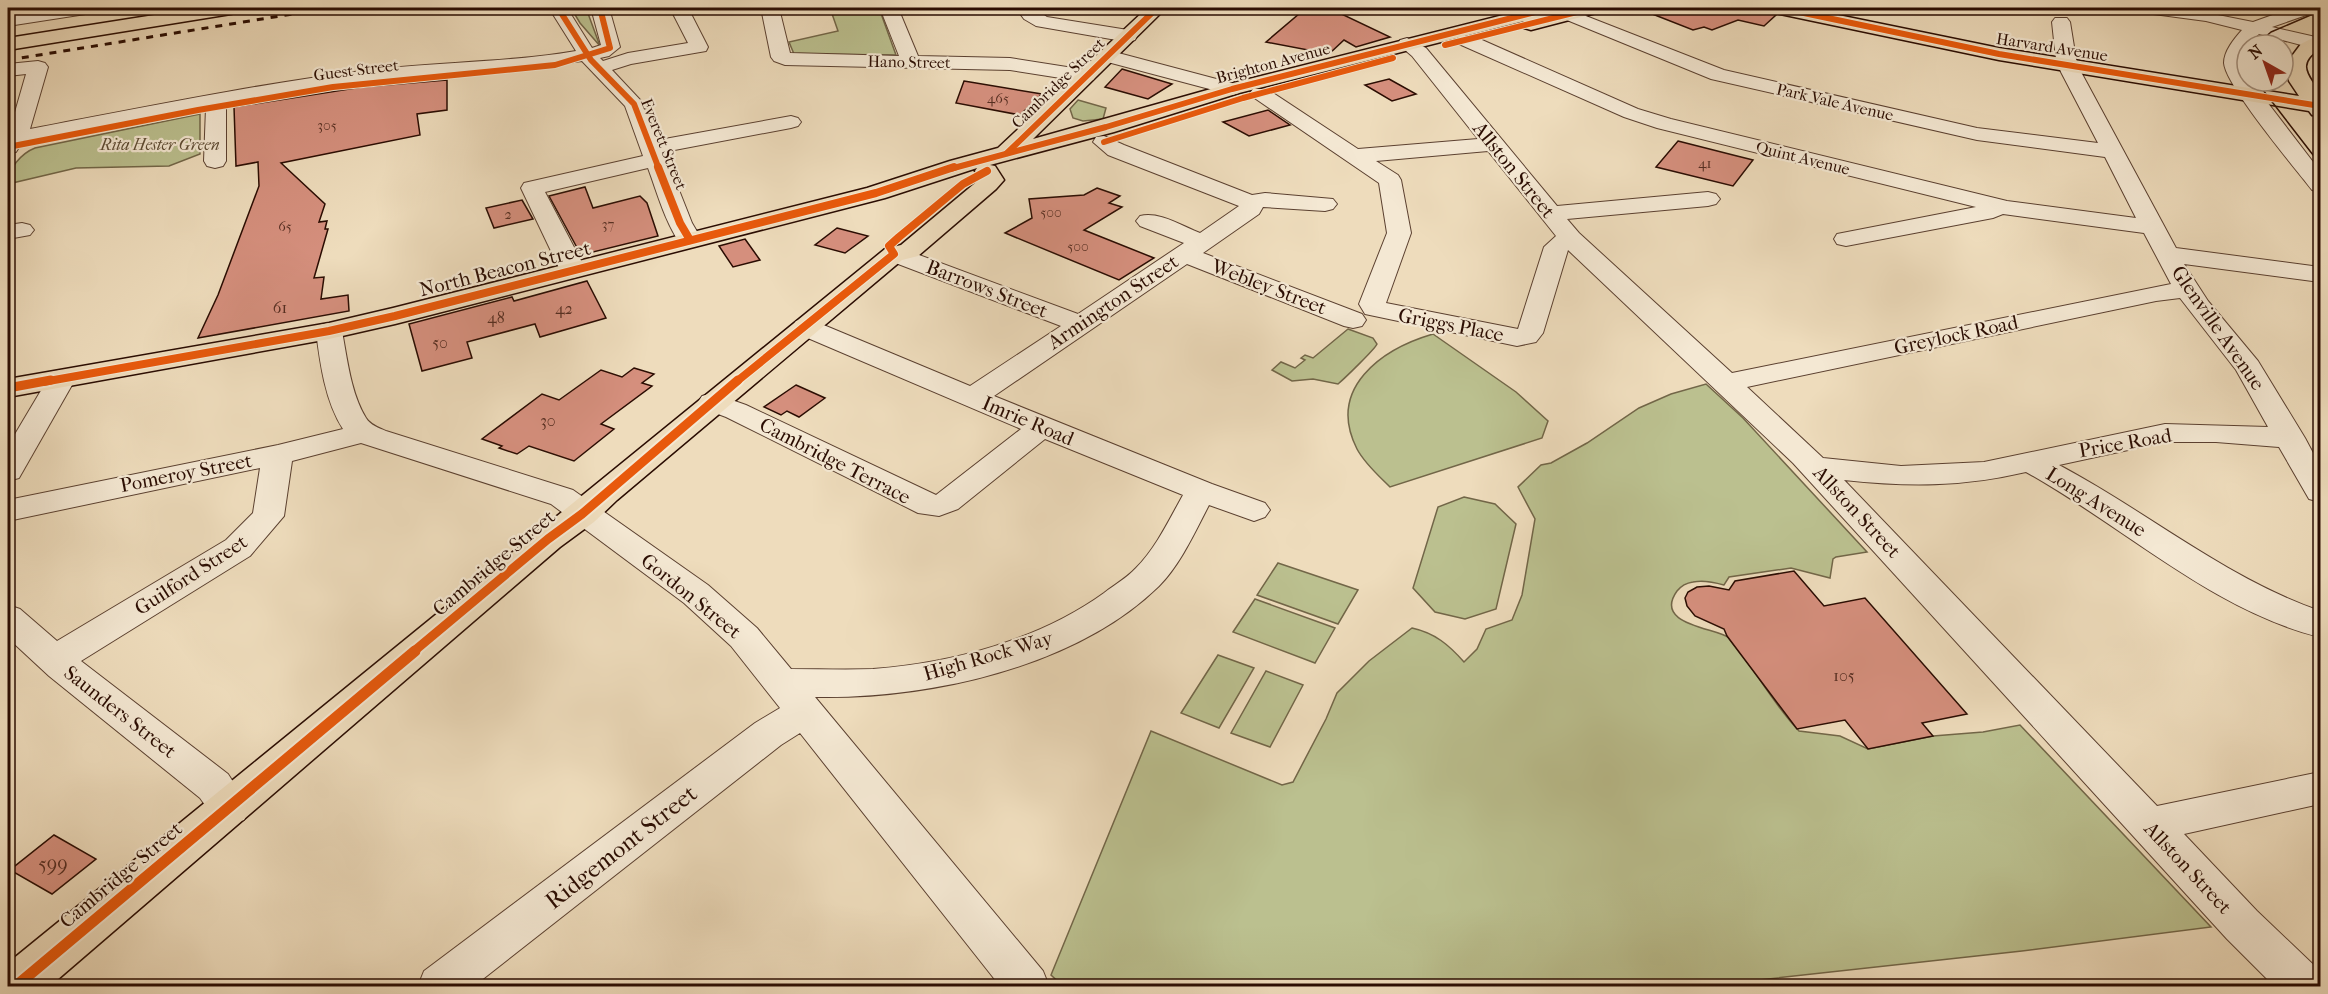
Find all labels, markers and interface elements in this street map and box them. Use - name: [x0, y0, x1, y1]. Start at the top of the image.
- street label: Harvard Avenue: [1995, 29, 2109, 65]
- north arrow: [2235, 33, 2295, 93]
- street label: Cambridge Street: [1008, 34, 1109, 132]
- street label: Brighton Avenue: [1214, 39, 1332, 87]
- text: N: [2245, 40, 2267, 63]
- street label: Hano Street: [867, 52, 951, 72]
- street label: Guest Street: [312, 55, 400, 85]
- street label: Park Vale Avenue: [1775, 79, 1895, 125]
- house number: 465: [987, 90, 1009, 107]
- street label: Everett Street: [637, 96, 691, 193]
- street label: Allston Street: [1468, 116, 1560, 223]
- house number: 305: [317, 117, 337, 134]
- park label: Rita Hester Green: [99, 135, 220, 154]
- street label: Quint Avenue: [1754, 137, 1852, 179]
- house number: 41: [1698, 155, 1712, 172]
- house number: 500: [1040, 204, 1062, 221]
- house number: 2: [504, 206, 512, 223]
- house number: 37: [602, 216, 614, 233]
- house number: 65: [278, 218, 292, 235]
- street label: North Beacon Street: [417, 237, 593, 301]
- house number: 500: [1067, 238, 1089, 255]
- street label: Armington Street: [1043, 250, 1183, 355]
- street label: Webley Street: [1207, 254, 1330, 319]
- street label: Barrows Street: [923, 255, 1051, 323]
- street label: Glenville Avenue: [2167, 261, 2269, 395]
- house number: 61: [273, 298, 287, 317]
- house number: 42: [555, 299, 573, 318]
- street label: Griggs Place: [1396, 303, 1506, 347]
- house number: 48: [487, 308, 505, 327]
- street label: Greylock Road: [1892, 310, 2021, 359]
- house number: 50: [432, 333, 448, 352]
- street label: Imrie Road: [979, 391, 1078, 451]
- house number: 30: [540, 411, 556, 430]
- street label: Cambridge Terrace: [756, 413, 914, 509]
- street label: Price Road: [2077, 423, 2174, 462]
- street label: Pomeroy Street: [118, 449, 254, 497]
- street label: Allston Street: [1808, 461, 1905, 563]
- street label: Long Avenue: [2042, 462, 2150, 542]
- street label: Cambridge Street: [428, 505, 560, 621]
- street label: Guilford Street: [130, 530, 252, 620]
- street label: Gordon Street: [636, 549, 746, 643]
- street label: High Rock Way: [921, 626, 1057, 685]
- street label: Saunders Street: [59, 661, 181, 763]
- house number: 105: [1833, 666, 1855, 685]
- street label: Ridgemont Street: [540, 779, 703, 915]
- street label: Cambridge Street: [55, 817, 187, 933]
- street label: Allston Street: [2139, 817, 2236, 919]
- house number: 599: [38, 853, 68, 876]

